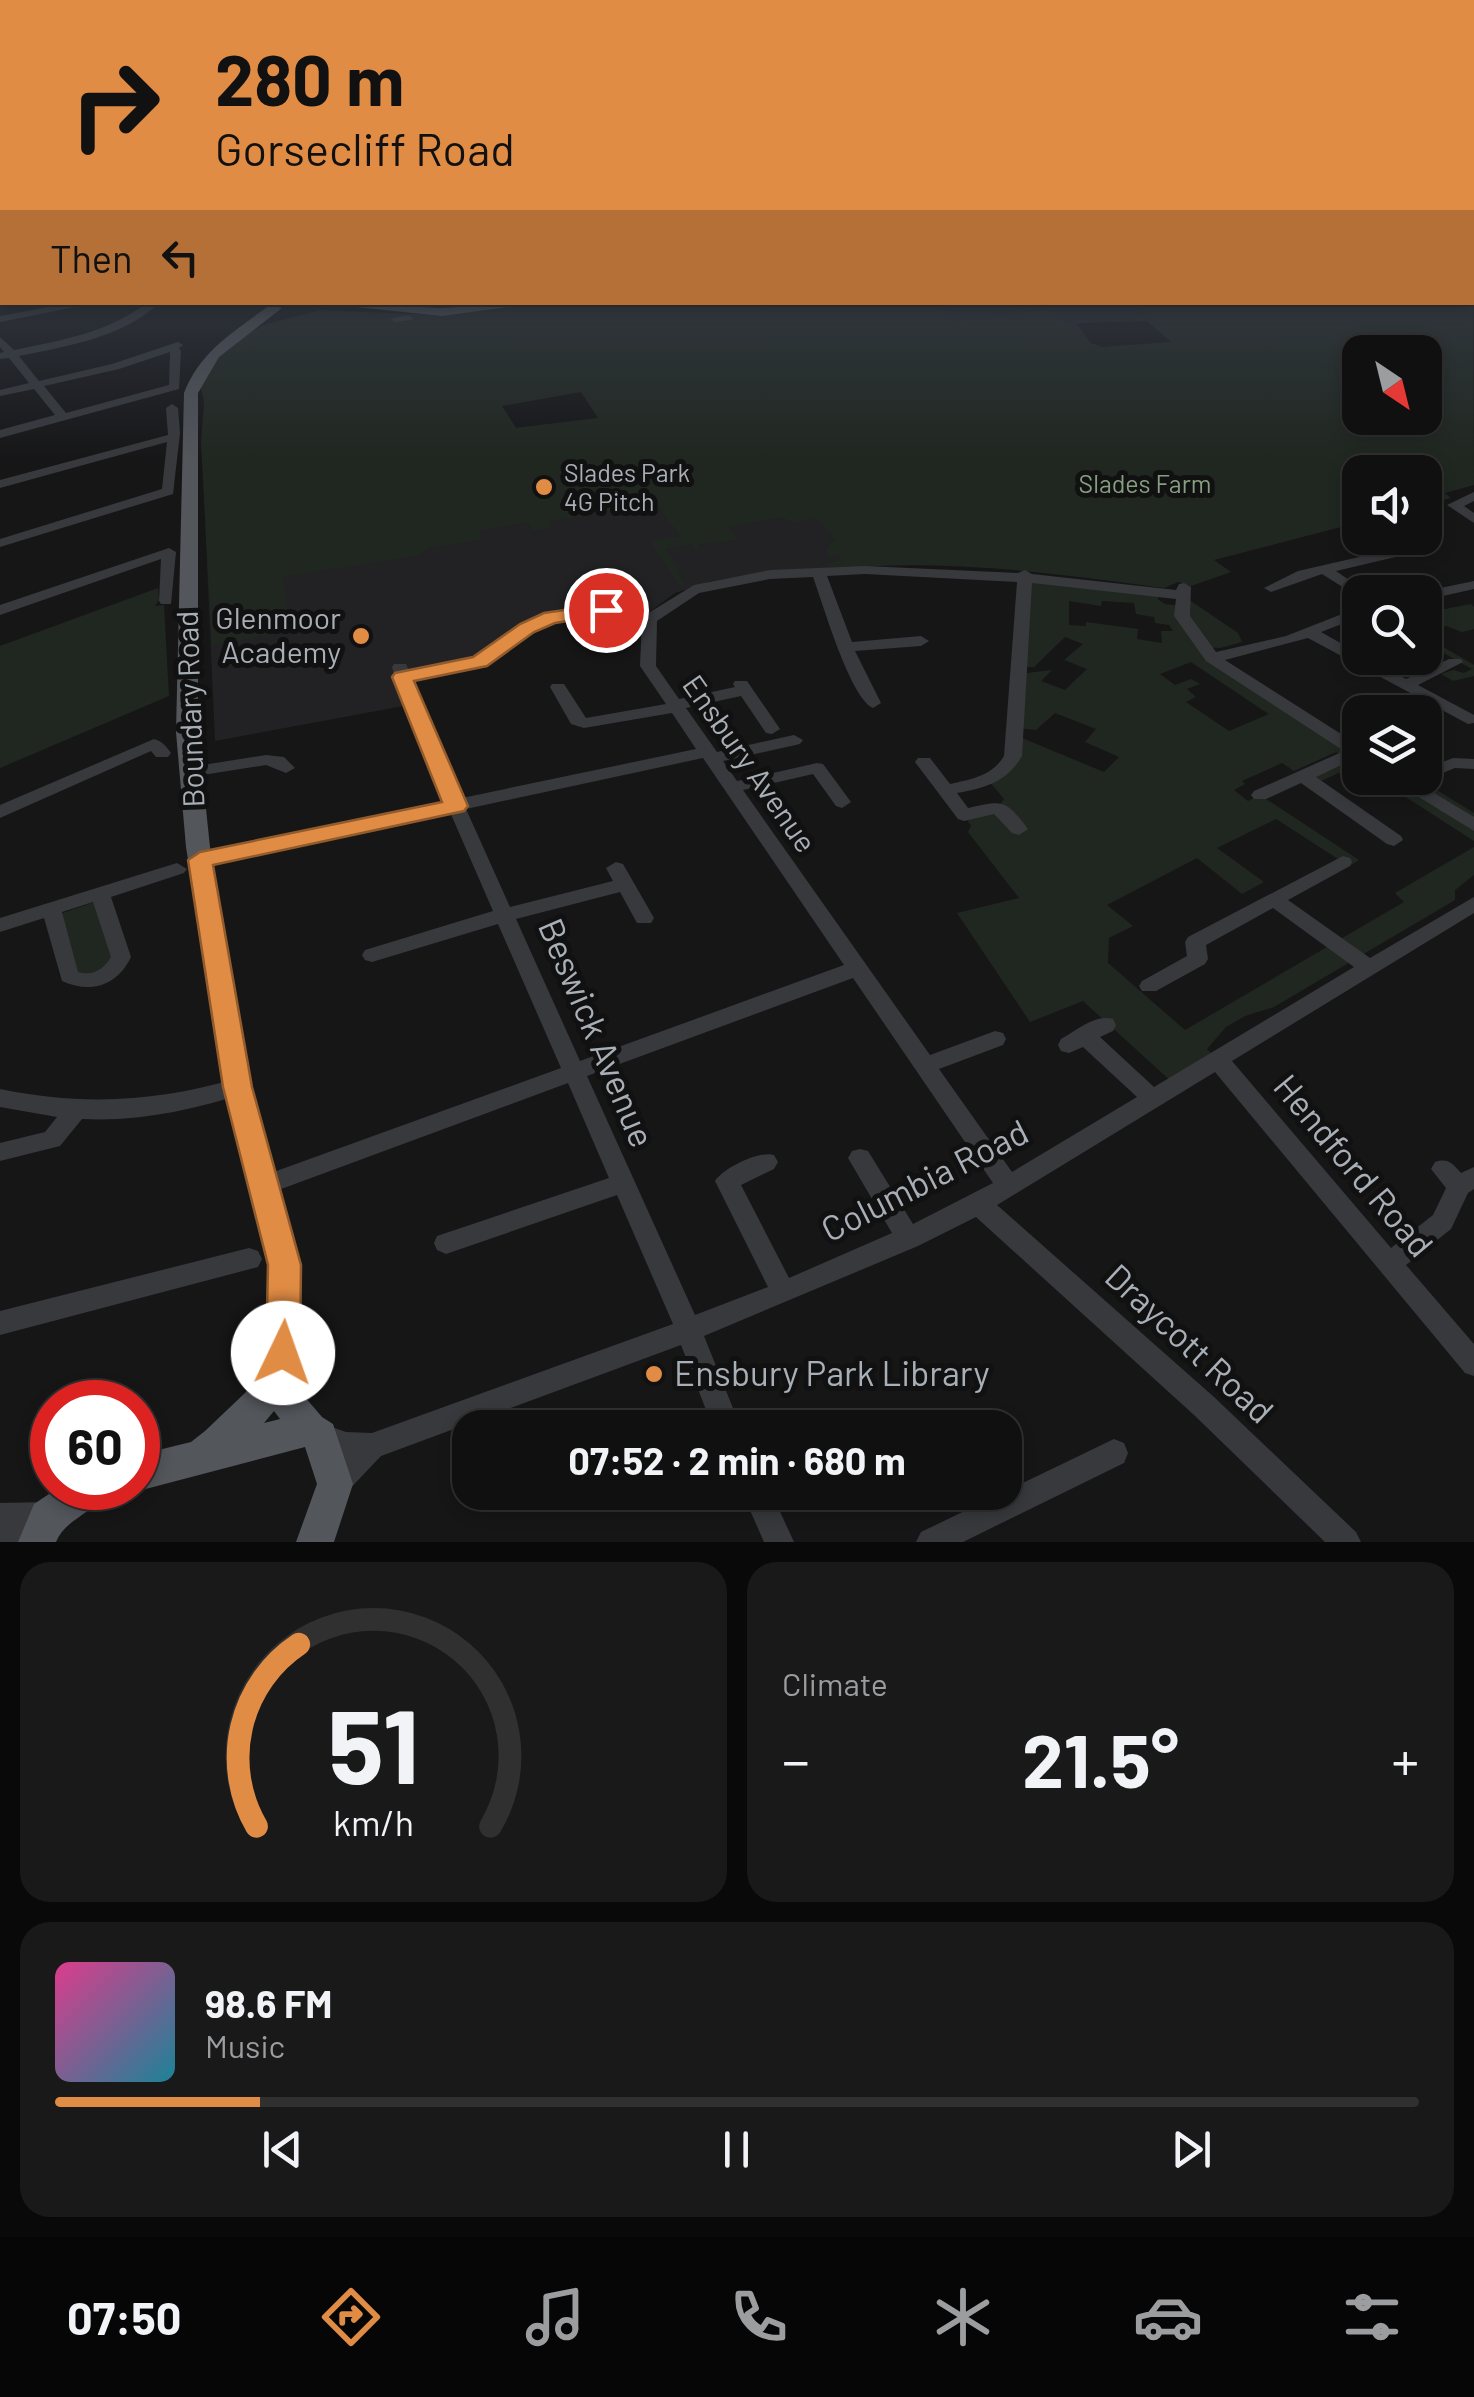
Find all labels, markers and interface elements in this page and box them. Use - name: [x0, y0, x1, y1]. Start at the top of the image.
- text: 280 m: [215, 36, 404, 120]
- icon: right: [50, 40, 180, 170]
- text: Gorsecliff Road: [215, 121, 515, 175]
- icon: left: [153, 230, 208, 285]
- text: Then: [50, 235, 133, 281]
- north arrow: [1342, 335, 1442, 435]
- map controls: [1342, 335, 1442, 795]
- button: sound: [1342, 455, 1442, 555]
- place label: Slades Park 4G Pitch: [564, 457, 690, 516]
- park label: Slades Farm: [1079, 468, 1211, 498]
- marker: Slades Park 4G Pitch: [533, 476, 555, 498]
- pin: [564, 568, 649, 653]
- button: search: [1342, 575, 1442, 675]
- icon: arrive: [579, 583, 634, 638]
- place label: Glenmoor Academy: [215, 599, 341, 669]
- street label: Boundary Road: [168, 610, 210, 808]
- marker: Glenmoor Academy: [350, 625, 372, 647]
- street label: Ensbury Avenue: [676, 667, 825, 858]
- button: layers: [1342, 695, 1442, 795]
- street label: Beswick Avenue: [531, 912, 665, 1153]
- street label: Hendford Road: [1266, 1065, 1443, 1264]
- street label: Columbia Road: [814, 1109, 1034, 1249]
- street label: Draycott Road: [1098, 1254, 1283, 1431]
- position arrow: [231, 1301, 335, 1405]
- place label: Ensbury Park Library: [674, 1351, 990, 1393]
- marker: Ensbury Park Library: [643, 1363, 665, 1385]
- speed limit sign: 60: [30, 1380, 160, 1510]
- text: 07:52 · 2 min · 680 m: [568, 1437, 906, 1483]
- text: Climate: [782, 1664, 888, 1702]
- text: 51: [328, 1680, 419, 1805]
- text: 21.5°: [1022, 1713, 1179, 1803]
- text: −: [782, 1726, 810, 1792]
- text: +: [1391, 1726, 1419, 1792]
- text: km/h: [333, 1800, 414, 1843]
- text: 98.6 FM: [205, 1980, 332, 2026]
- text: Music: [205, 2026, 285, 2064]
- icon: previous: [255, 2122, 310, 2177]
- icon: pause: [709, 2122, 764, 2177]
- icon: next: [1164, 2122, 1219, 2177]
- icon: directions: [316, 2282, 386, 2352]
- icon: music: [520, 2282, 590, 2352]
- icon: phone: [724, 2282, 794, 2352]
- icon: climate: [928, 2282, 998, 2352]
- icon: car: [1133, 2282, 1203, 2352]
- icon: filters: [1337, 2282, 1407, 2352]
- text: 07:50: [67, 2290, 181, 2344]

